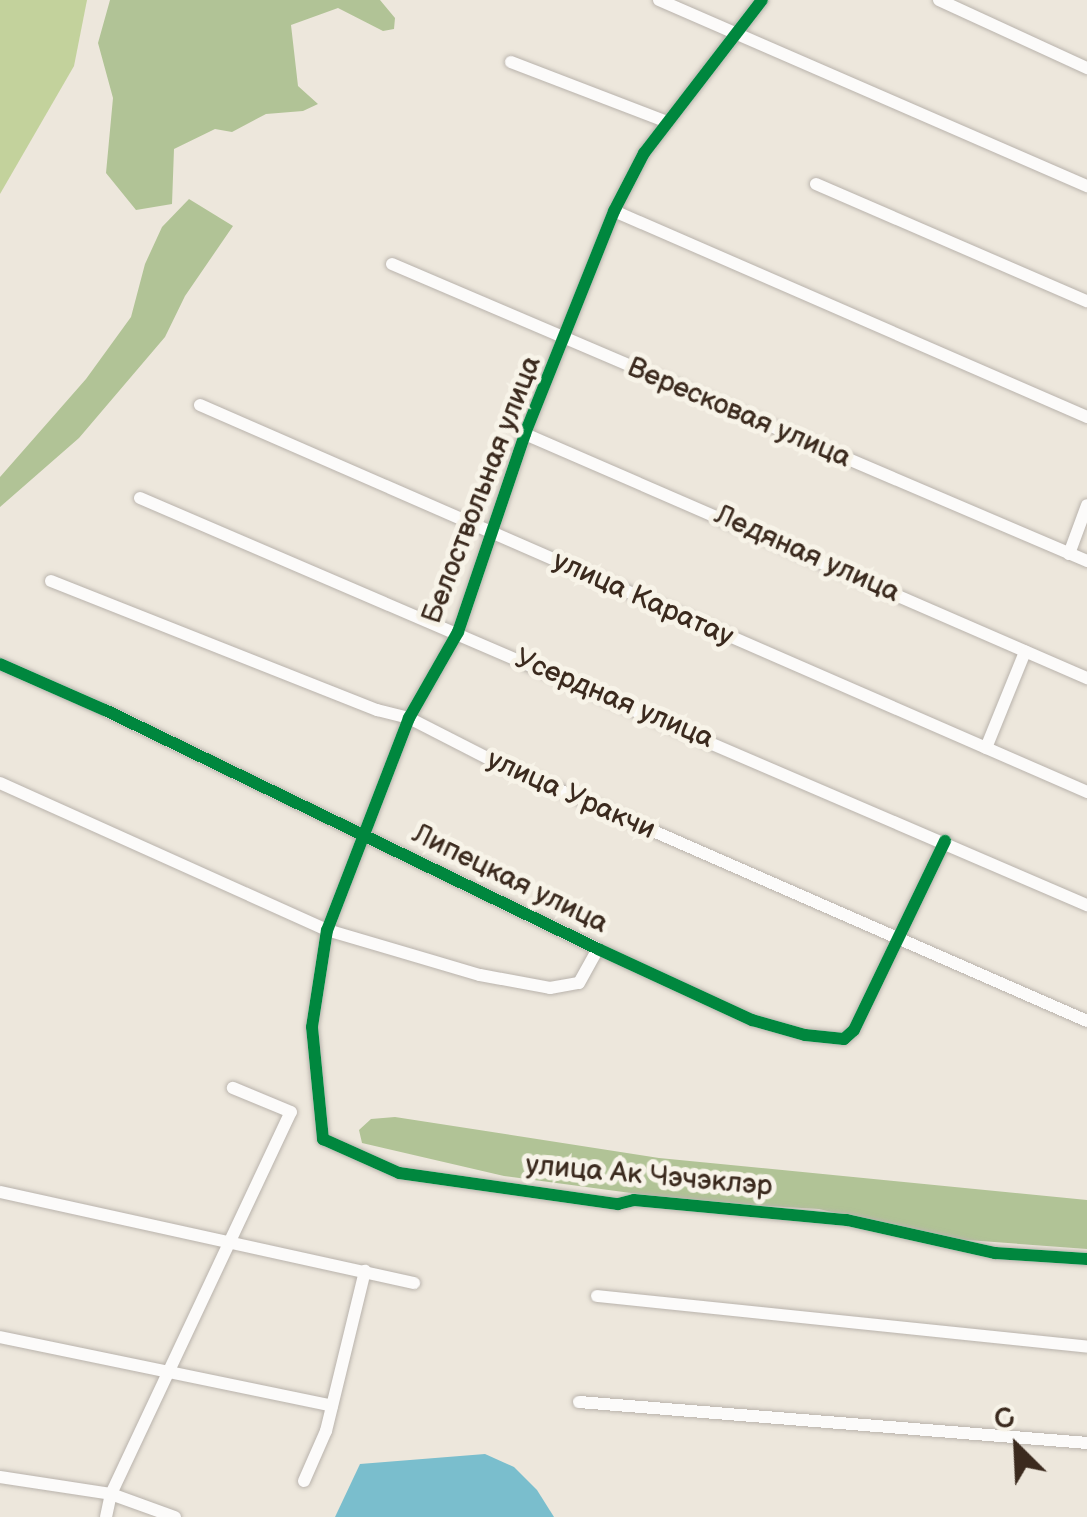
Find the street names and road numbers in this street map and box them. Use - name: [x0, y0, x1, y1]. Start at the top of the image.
- street label: Белоствольная улица: [415, 351, 549, 629]
- street label: Вересковая улица: [622, 351, 856, 475]
- street label: Ледяная улица: [709, 498, 905, 610]
- street label: улица Каратау: [548, 544, 738, 654]
- street label: Усердная улица: [510, 642, 718, 756]
- street label: улица Уракчи: [482, 743, 660, 847]
- street label: Липецкая улица: [407, 817, 613, 941]
- street label: улица Ак Чэчэклэр: [524, 1148, 774, 1204]

